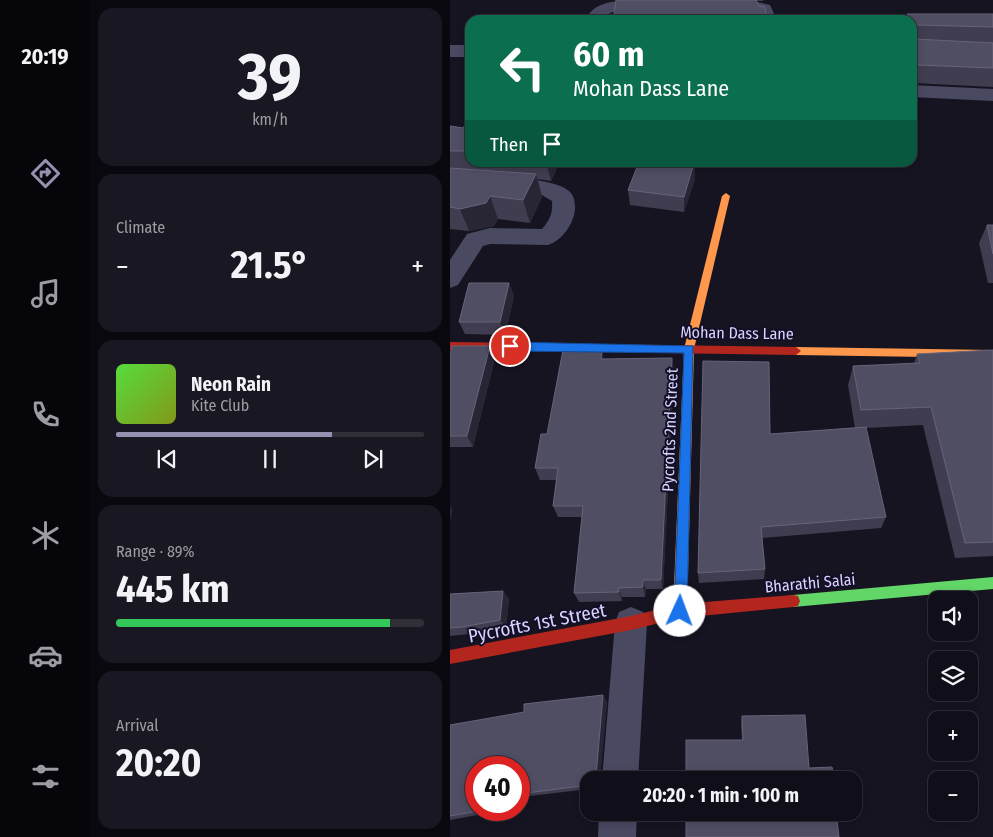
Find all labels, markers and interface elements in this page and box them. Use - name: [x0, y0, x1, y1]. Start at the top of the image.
- text: 60 m: [573, 33, 644, 75]
- icon: left: [490, 35, 555, 100]
- text: 39: [238, 38, 302, 116]
- text: 20:19: [21, 43, 69, 70]
- text: Mohan Dass Lane: [573, 75, 729, 102]
- text: km/h: [252, 110, 288, 129]
- icon: arrive: [538, 130, 566, 158]
- text: Then: [490, 133, 528, 156]
- icon: directions: [28, 156, 63, 191]
- text: Climate: [116, 218, 165, 237]
- text: 21.5°: [231, 242, 309, 288]
- text: −: [116, 250, 129, 283]
- text: +: [411, 250, 424, 283]
- icon: music: [28, 276, 63, 311]
- street label: Mohan Dass Lane: [680, 323, 794, 343]
- pin: [489, 325, 531, 367]
- icon: arrive: [496, 332, 524, 360]
- street label: Pycrofts 2nd Street: [658, 367, 682, 492]
- text: Neon Rain: [191, 373, 271, 396]
- text: Kite Club: [191, 396, 249, 415]
- icon: phone: [28, 397, 63, 432]
- icon: previous: [153, 445, 181, 473]
- icon: pause: [256, 445, 284, 473]
- icon: next: [359, 445, 387, 473]
- icon: climate: [28, 518, 63, 553]
- text: Range · 89%: [116, 542, 194, 561]
- text: 445 km: [116, 566, 230, 612]
- street label: Bharathi Salai: [764, 570, 856, 596]
- position arrow: [653, 584, 705, 636]
- map controls: [928, 591, 978, 821]
- button: sound: [928, 591, 978, 641]
- street label: Pycrofts 1st Street: [466, 598, 609, 648]
- icon: car: [28, 638, 63, 673]
- button: layers: [928, 651, 978, 701]
- button: +: [928, 711, 978, 761]
- text: Arrival: [116, 716, 158, 735]
- text: 20:20: [116, 740, 201, 786]
- speed limit sign: 40: [465, 756, 530, 821]
- icon: filters: [28, 759, 63, 794]
- button: −: [928, 771, 978, 821]
- text: 20:20 · 1 min · 100 m: [643, 784, 799, 807]

